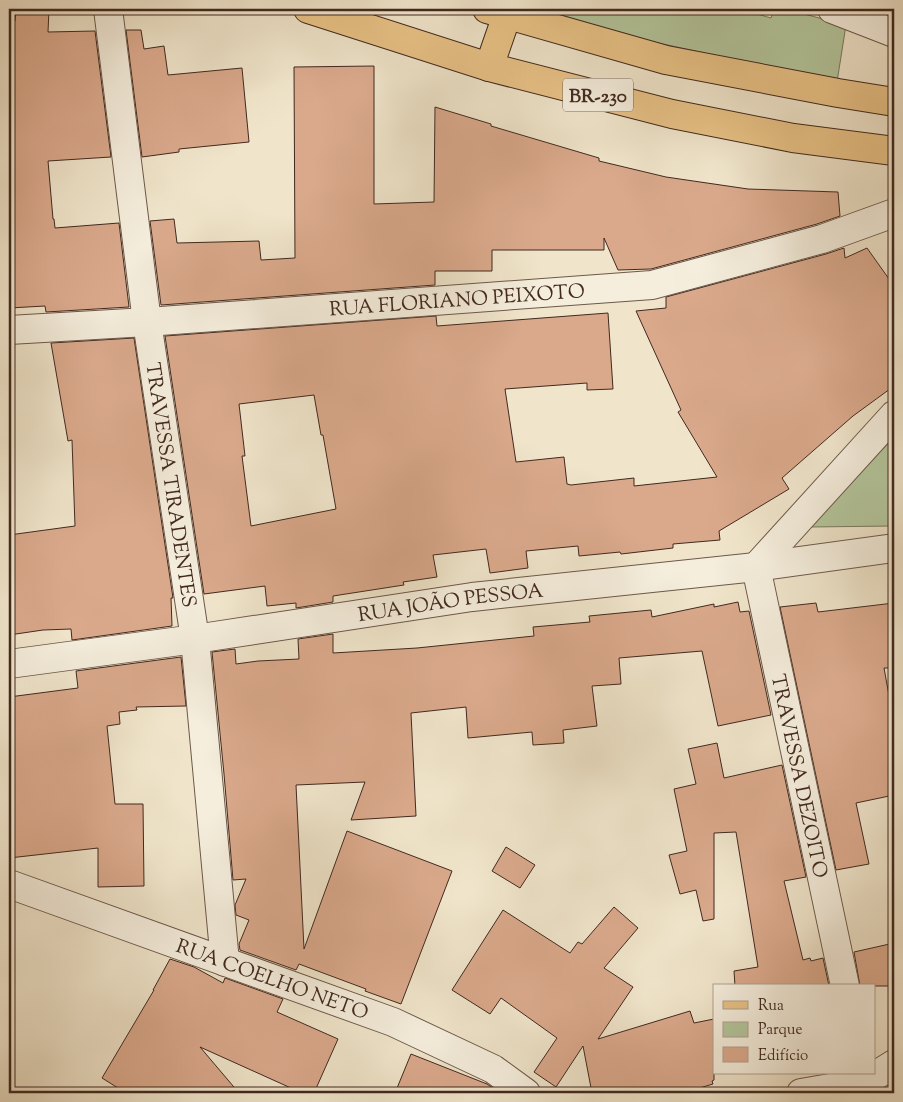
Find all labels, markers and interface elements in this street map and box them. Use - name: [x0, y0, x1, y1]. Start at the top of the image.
- road number: BR-230: [563, 78, 633, 112]
- street label: RUA FLORIANO PEIXOTO: [328, 278, 586, 326]
- street label: TRAVESSA TIRADENTES: [136, 361, 202, 609]
- street label: RUA JOÃO PESSOA: [356, 578, 545, 631]
- street label: TRAVESSA DEZOITO: [762, 672, 833, 881]
- street label: RUA COELHO NETO: [171, 933, 372, 1029]
- legend: [713, 984, 876, 1074]
- text: Rua: [758, 996, 784, 1017]
- text: Parque: [758, 1020, 802, 1041]
- text: Edifício: [758, 1046, 808, 1067]

